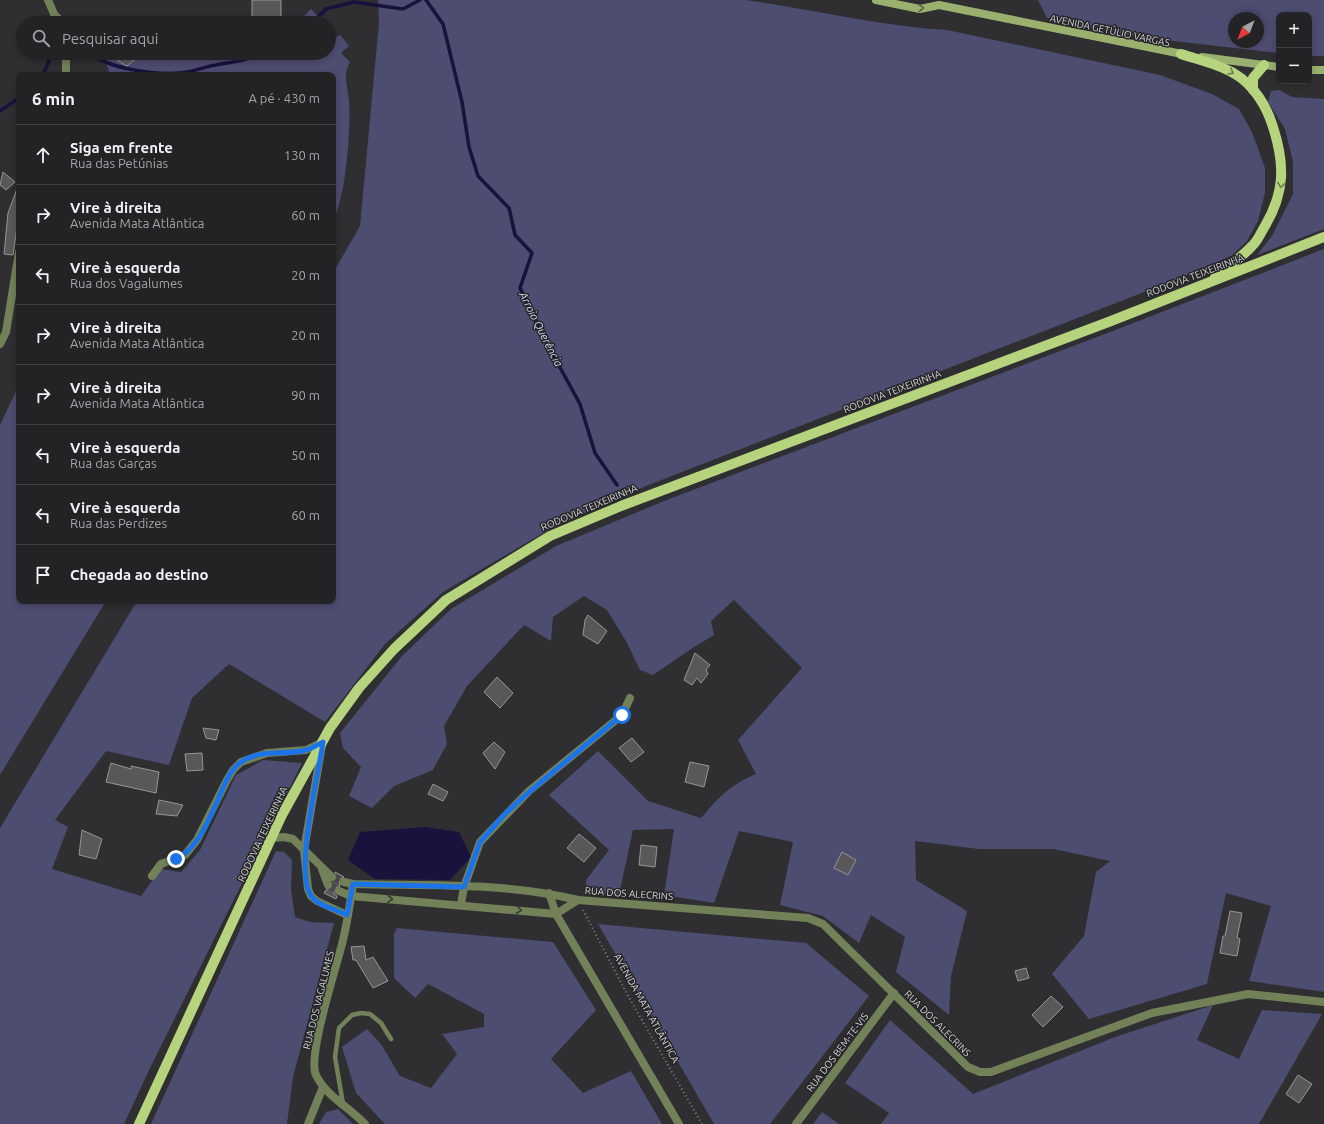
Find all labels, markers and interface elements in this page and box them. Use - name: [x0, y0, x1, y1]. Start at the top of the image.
- one-way arrow: [918, 3, 924, 12]
- street label: AVENIDA GETÚLIO VARGAS: [1049, 11, 1171, 49]
- north arrow: [1228, 12, 1264, 48]
- map controls: [1276, 12, 1312, 84]
- button: +: [1276, 12, 1312, 48]
- search box: [16, 16, 336, 60]
- icon: search: [30, 27, 52, 49]
- text: Pesquisar aqui: [62, 30, 158, 47]
- button: −: [1276, 48, 1312, 84]
- one-way arrow: [1227, 67, 1234, 75]
- text: 6 min: [32, 89, 75, 108]
- text: A pé · 430 m: [248, 91, 320, 105]
- text: Siga em frente: [70, 139, 173, 156]
- icon: ahead: [32, 144, 54, 166]
- text: 130 m: [284, 148, 320, 162]
- text: Rua das Petúnias: [70, 156, 168, 170]
- one-way arrow: [1277, 182, 1286, 188]
- text: Vire à direita: [70, 199, 162, 216]
- icon: right: [32, 204, 54, 226]
- text: 60 m: [291, 208, 320, 222]
- text: Avenida Mata Atlântica: [70, 216, 204, 230]
- street label: RODOVIA TEIXEIRINHA: [1145, 252, 1246, 299]
- text: Vire à esquerda: [70, 259, 180, 276]
- icon: left: [32, 264, 54, 286]
- text: 20 m: [291, 268, 320, 282]
- text: Rua dos Vagalumes: [70, 276, 183, 290]
- water label: Arroio Querência: [517, 289, 565, 368]
- text: Vire à direita: [70, 319, 162, 336]
- icon: right: [32, 324, 54, 346]
- text: 20 m: [291, 328, 320, 342]
- text: Avenida Mata Atlântica: [70, 336, 204, 350]
- street label: RODOVIA TEIXEIRINHA: [842, 368, 943, 415]
- text: Vire à direita: [70, 379, 162, 396]
- icon: right: [32, 384, 54, 406]
- text: 90 m: [291, 388, 320, 402]
- text: Avenida Mata Atlântica: [70, 396, 204, 410]
- text: Vire à esquerda: [70, 439, 180, 456]
- icon: left: [32, 444, 54, 466]
- text: 50 m: [291, 448, 320, 462]
- text: Rua das Garças: [70, 456, 157, 470]
- street label: RODOVIA TEIXEIRINHA: [539, 482, 640, 533]
- text: Vire à esquerda: [70, 499, 180, 516]
- icon: left: [32, 504, 54, 526]
- text: 60 m: [291, 508, 320, 522]
- text: Rua das Perdizes: [70, 516, 167, 530]
- icon: arrive: [32, 564, 54, 586]
- text: Chegada ao destino: [70, 566, 209, 583]
- route start: [613, 706, 631, 724]
- street label: RODOVIA TEIXEIRINHA: [236, 784, 290, 884]
- route end: [167, 850, 185, 868]
- street label: RUA DOS ALECRINS: [584, 885, 674, 902]
- one-way arrow: [387, 895, 393, 904]
- one-way arrow: [516, 905, 522, 914]
- street label: RUA DOS VAGALUMES: [301, 950, 336, 1050]
- street label: AVENIDA MATA ATLÂNTICA: [612, 951, 682, 1065]
- street label: RUA DOS ALECRINS: [902, 988, 973, 1059]
- street label: RUA DOS BEM-TE-VIS: [804, 1011, 871, 1094]

